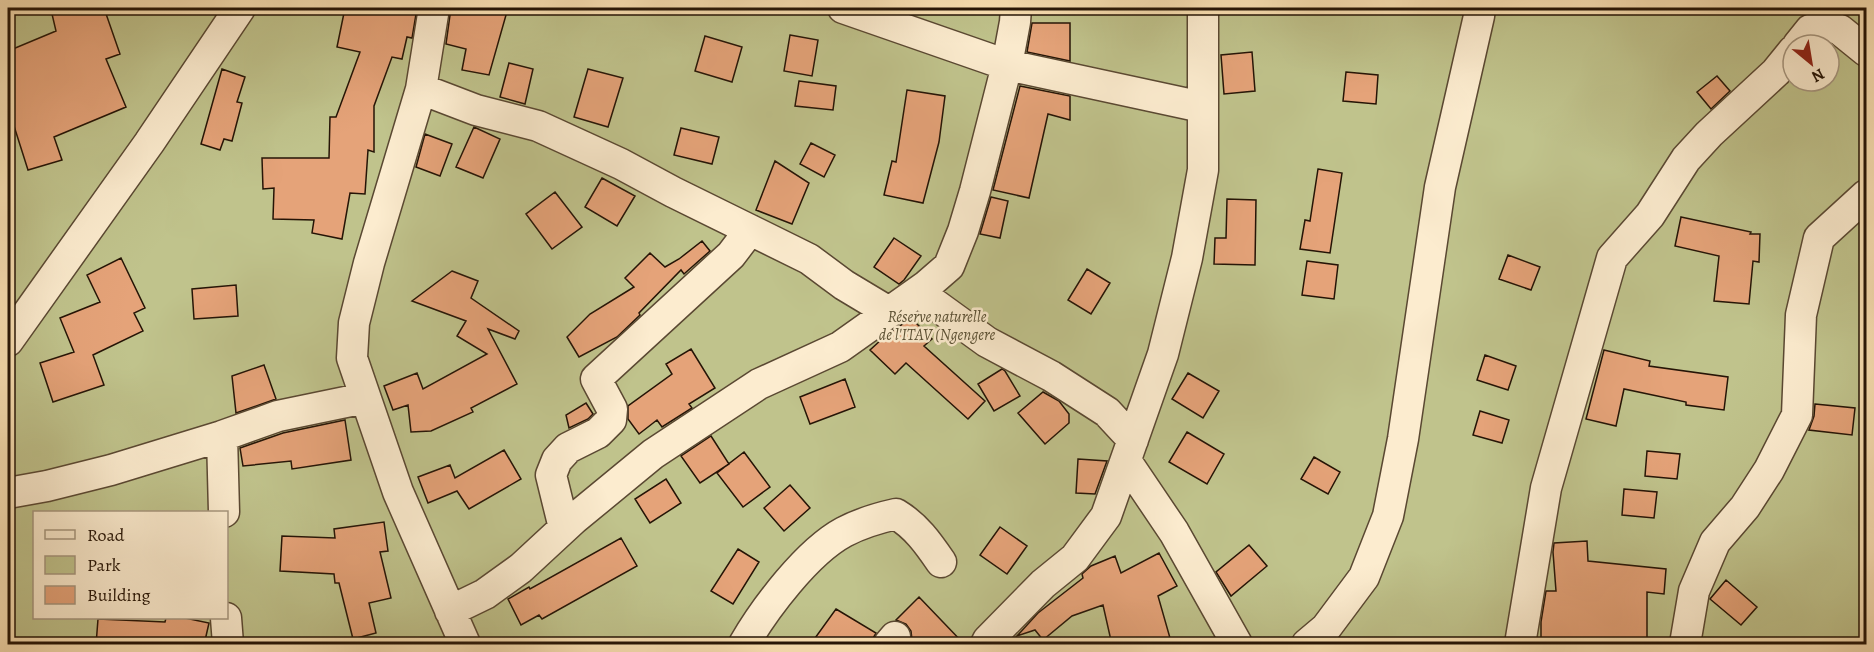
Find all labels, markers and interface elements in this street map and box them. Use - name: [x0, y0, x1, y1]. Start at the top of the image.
- north arrow: [1781, 33, 1841, 93]
- text: N: [1807, 63, 1829, 88]
- park label: Réserve naturelle de l'ITAV (Ngengere: [879, 306, 995, 346]
- legend: [33, 511, 228, 619]
- text: Road: [87, 523, 125, 547]
- text: Park: [87, 553, 121, 577]
- text: Building: [87, 583, 151, 607]

